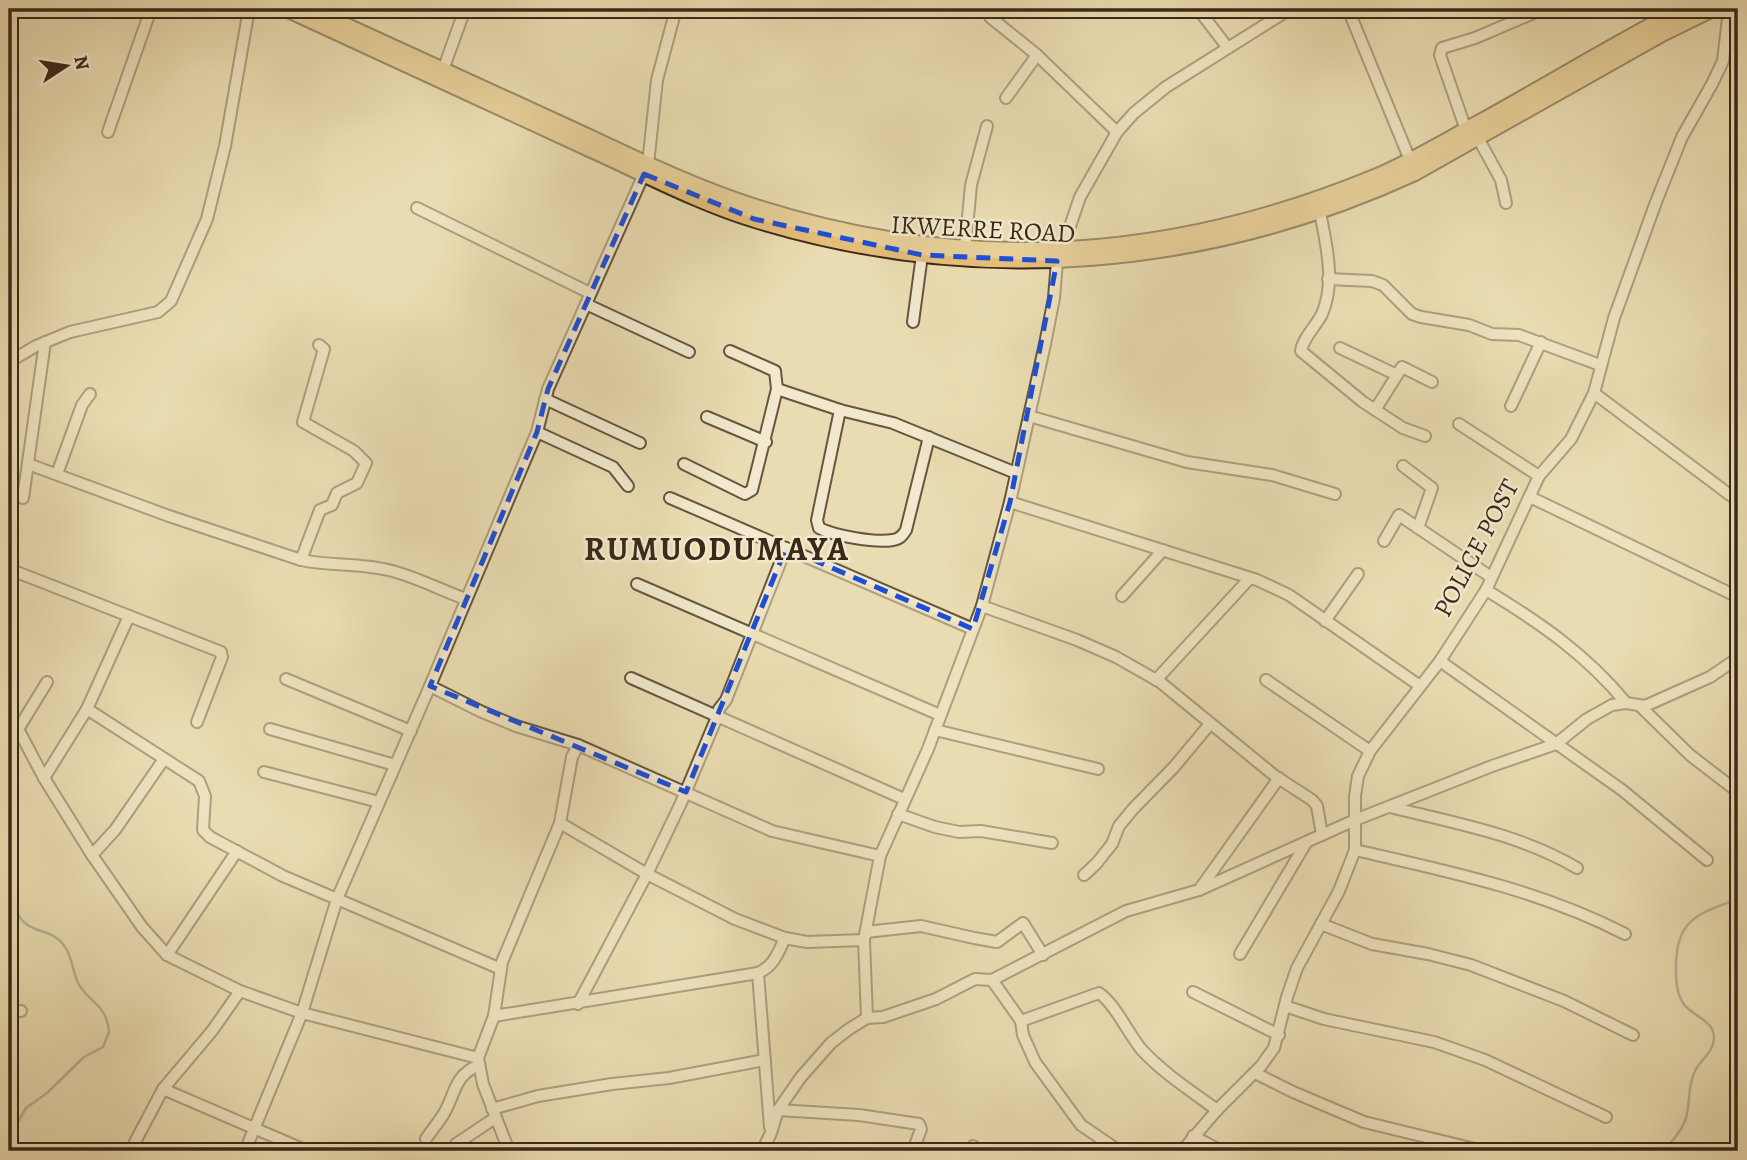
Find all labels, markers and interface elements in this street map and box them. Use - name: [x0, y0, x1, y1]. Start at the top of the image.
- north arrow: [32, 32, 102, 102]
- text: N: [67, 53, 96, 72]
- street label: IKWERRE ROAD: [890, 207, 1076, 251]
- street label: POLICE POST: [1425, 473, 1527, 623]
- district label: RUMUODUMAYA: [584, 526, 850, 571]

